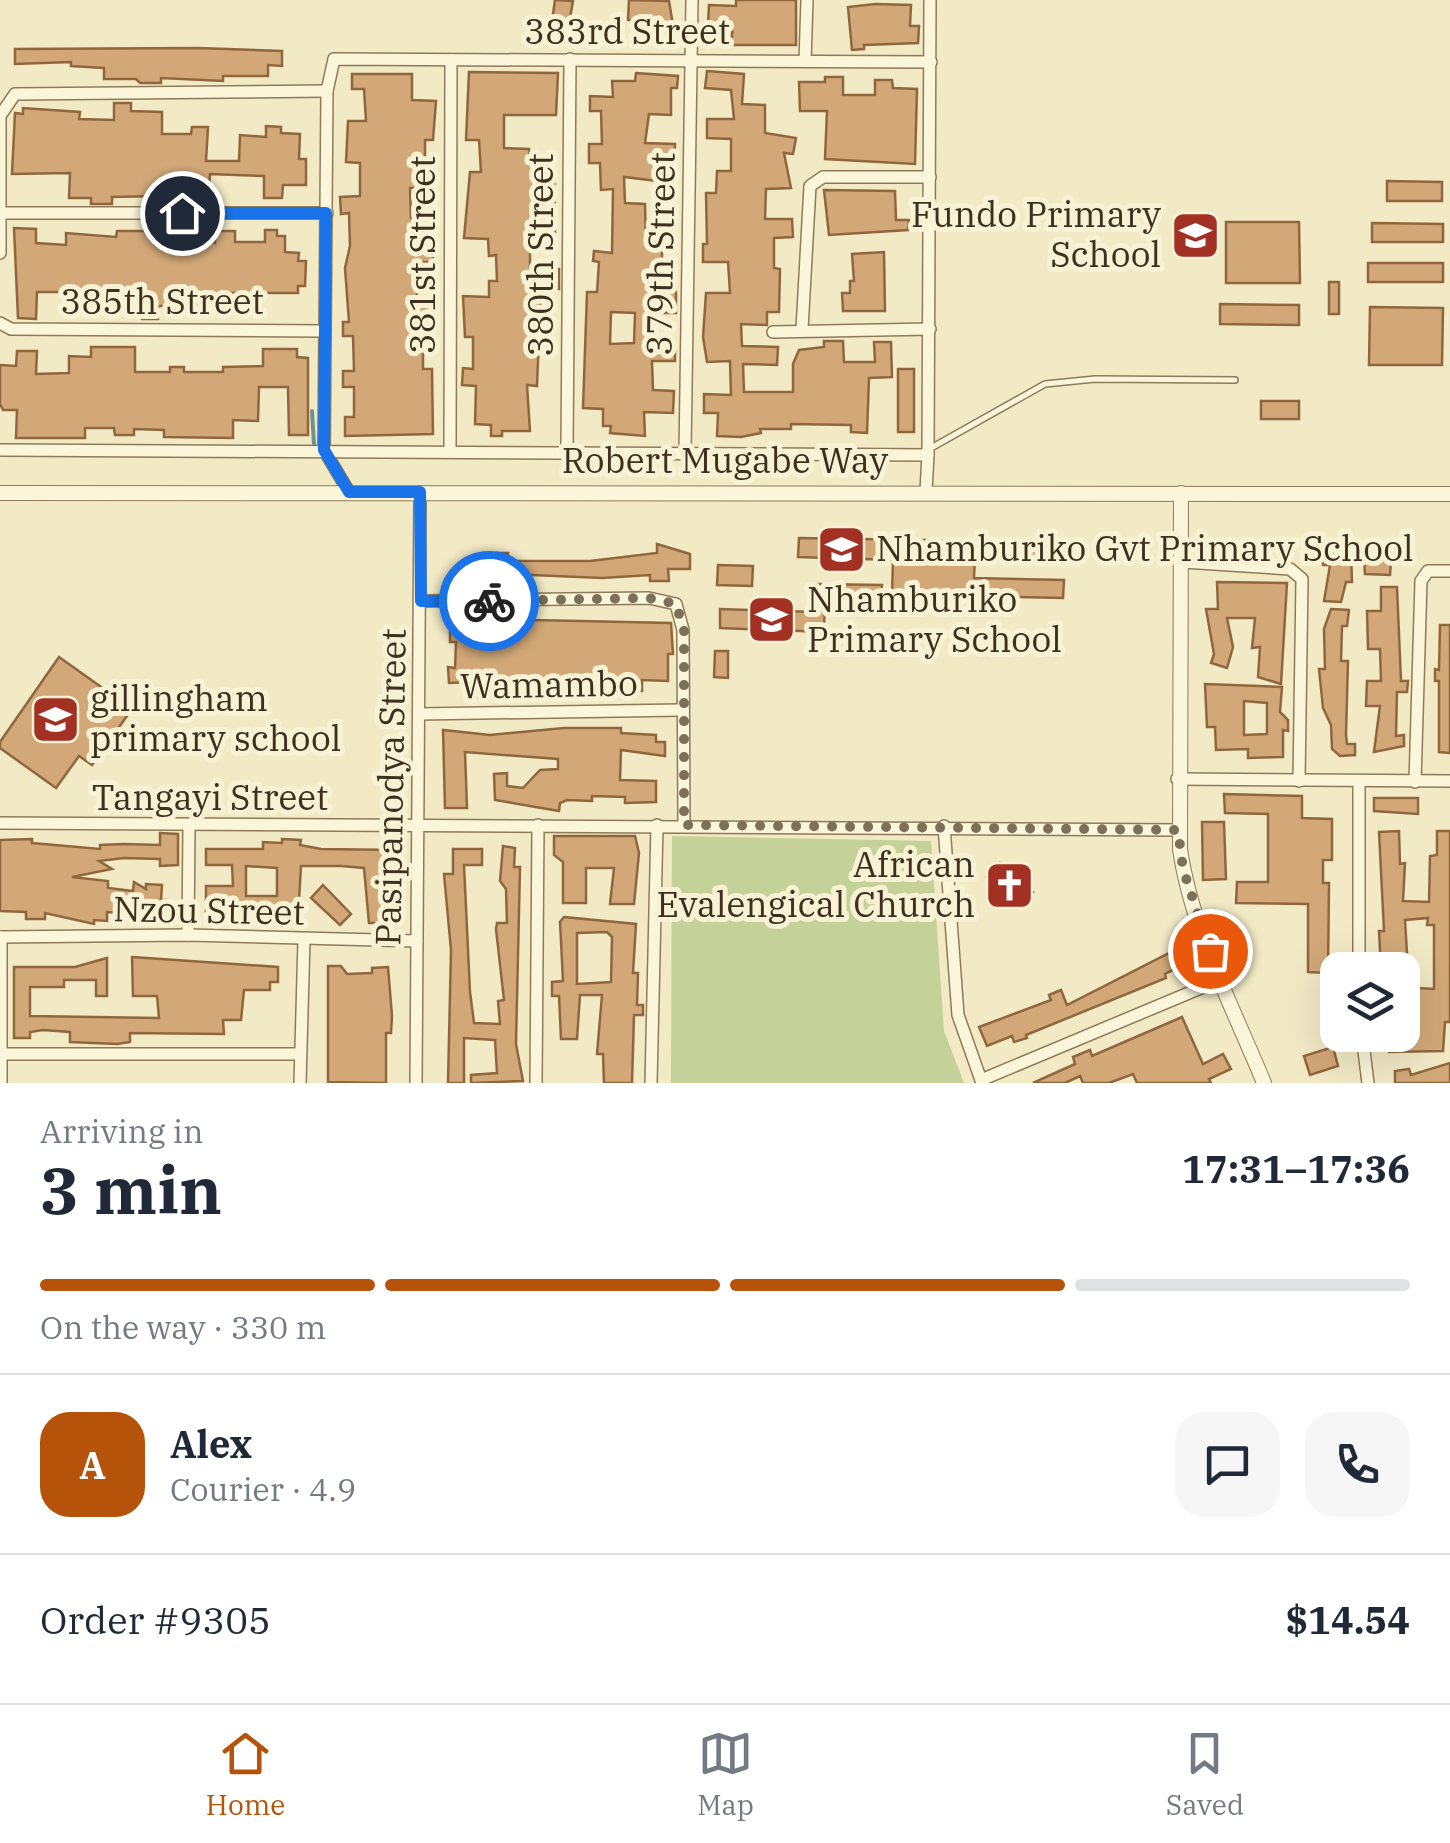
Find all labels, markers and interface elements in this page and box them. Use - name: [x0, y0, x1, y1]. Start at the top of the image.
- street label: 383rd Street: [524, 8, 730, 54]
- street label: 379th Street: [635, 152, 685, 356]
- street label: 380th Street: [517, 153, 563, 357]
- street label: 381st Street: [399, 156, 445, 354]
- pin: [140, 171, 225, 256]
- icon: home: [155, 186, 210, 241]
- place label: Fundo Primary School: [911, 191, 1161, 277]
- school or university icon: Fundo Primary School: [1170, 209, 1222, 261]
- street label: 385th Street: [60, 278, 264, 324]
- street label: Robert Mugabe Way: [562, 437, 888, 483]
- school or university icon: Nhamburiko Gvt Primary School: [815, 523, 867, 575]
- place label: Nhamburiko Gvt Primary School: [876, 525, 1414, 571]
- courier: [439, 551, 539, 651]
- icon: bike: [462, 574, 517, 629]
- place label: Nhamburiko Primary School: [807, 576, 1062, 662]
- school or university icon: Nhamburiko Primary School: [746, 594, 798, 646]
- street label: Pasipanodya Street: [364, 628, 416, 946]
- street label: Wamambo: [460, 659, 638, 709]
- place label: gillingham primary school: [90, 675, 341, 761]
- school or university icon: gillingham primary school: [29, 693, 81, 745]
- street label: Tangayi Street: [92, 774, 328, 820]
- place label: African Evalengical Church: [656, 841, 975, 927]
- church icon: African Evalengical Church: [984, 859, 1036, 911]
- street label: Nzou Street: [113, 885, 305, 935]
- pin: [1168, 909, 1253, 994]
- icon: bag: [1183, 924, 1238, 979]
- map controls: [1320, 952, 1420, 1052]
- button: layers: [1320, 952, 1420, 1052]
- text: Arriving in: [40, 1110, 203, 1152]
- text: 17:31–17:36: [1182, 1144, 1410, 1193]
- text: 3 min: [40, 1147, 222, 1232]
- text: On the way · 330 m: [40, 1306, 326, 1348]
- button: chat: [1175, 1412, 1280, 1517]
- button: phone: [1305, 1412, 1410, 1517]
- text: Alex: [170, 1419, 252, 1468]
- text: A: [79, 1440, 106, 1489]
- text: Courier · 4.9: [170, 1468, 356, 1510]
- text: Order #9305: [40, 1595, 271, 1644]
- text: $14.54: [1285, 1595, 1410, 1644]
- tab: Home: [206, 1726, 285, 1823]
- tab: Map: [697, 1726, 754, 1823]
- tab: Saved: [1166, 1726, 1244, 1823]

